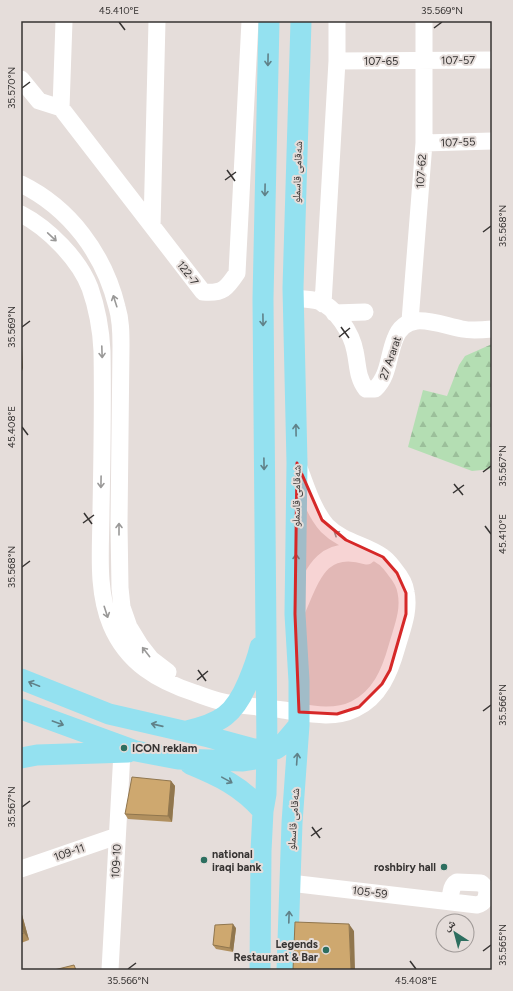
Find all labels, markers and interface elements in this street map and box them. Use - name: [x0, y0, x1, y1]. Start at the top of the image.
- text: 45.410°E: [99, 4, 139, 17]
- text: 35.569°N: [421, 4, 463, 17]
- one-way arrow: [264, 53, 272, 66]
- street label: 107-57: [441, 54, 475, 67]
- street label: 107-65: [364, 55, 398, 68]
- text: 35.570°N: [5, 67, 18, 109]
- street label: 107-55: [440, 135, 476, 150]
- street label: شەقامی قاسملو: [290, 141, 305, 203]
- street label: 107-62: [414, 153, 429, 189]
- one-way arrow: [261, 183, 269, 196]
- text: 35.568°N: [496, 205, 509, 247]
- one-way arrow: [47, 232, 57, 241]
- street label: 122-7: [174, 259, 201, 288]
- one-way arrow: [111, 296, 119, 308]
- text: 35.569°N: [5, 306, 18, 348]
- one-way arrow: [259, 313, 267, 326]
- street label: 27 Ararat: [377, 335, 404, 382]
- one-way arrow: [98, 345, 106, 358]
- text: 45.408°E: [5, 406, 18, 448]
- one-way arrow: [292, 424, 300, 437]
- text: 35.567°N: [496, 445, 509, 487]
- one-way arrow: [260, 457, 268, 470]
- street label: شەقامی قاسملو: [289, 465, 304, 527]
- one-way arrow: [97, 475, 105, 488]
- text: 45.410°E: [496, 514, 509, 554]
- one-way arrow: [115, 523, 123, 536]
- one-way arrow: [333, 531, 344, 539]
- text: 35.568°N: [5, 546, 18, 588]
- one-way arrow: [292, 554, 300, 567]
- one-way arrow: [103, 605, 110, 618]
- one-way arrow: [141, 647, 150, 658]
- one-way arrow: [29, 680, 41, 688]
- text: 35.566°N: [496, 684, 509, 726]
- one-way arrow: [51, 719, 63, 727]
- one-way arrow: [151, 721, 164, 729]
- place label: ICON reklam: [132, 742, 198, 755]
- marker: ICON reklam: [119, 743, 129, 753]
- one-way arrow: [294, 753, 301, 766]
- one-way arrow: [220, 777, 232, 785]
- text: 35.567°N: [5, 786, 18, 828]
- street label: شەقامی قاسملو: [285, 788, 302, 850]
- street label: 109-11: [52, 841, 86, 864]
- street label: 109-10: [109, 844, 124, 878]
- place label: national iraqi bank: [212, 848, 262, 874]
- marker: national iraqi bank: [199, 855, 209, 865]
- place label: roshbiry hall: [374, 861, 436, 874]
- marker: roshbiry hall: [439, 862, 449, 872]
- street label: 105-59: [352, 884, 388, 901]
- one-way arrow: [285, 911, 293, 924]
- north arrow: [435, 913, 475, 953]
- text: ش: [441, 916, 459, 935]
- text: 35.565°N: [496, 924, 509, 966]
- place label: Legends Restaurant & Bar: [233, 938, 319, 964]
- marker: Legends Restaurant & Bar: [321, 945, 331, 955]
- text: 35.566°N: [107, 974, 149, 987]
- text: 45.408°E: [395, 974, 437, 987]

